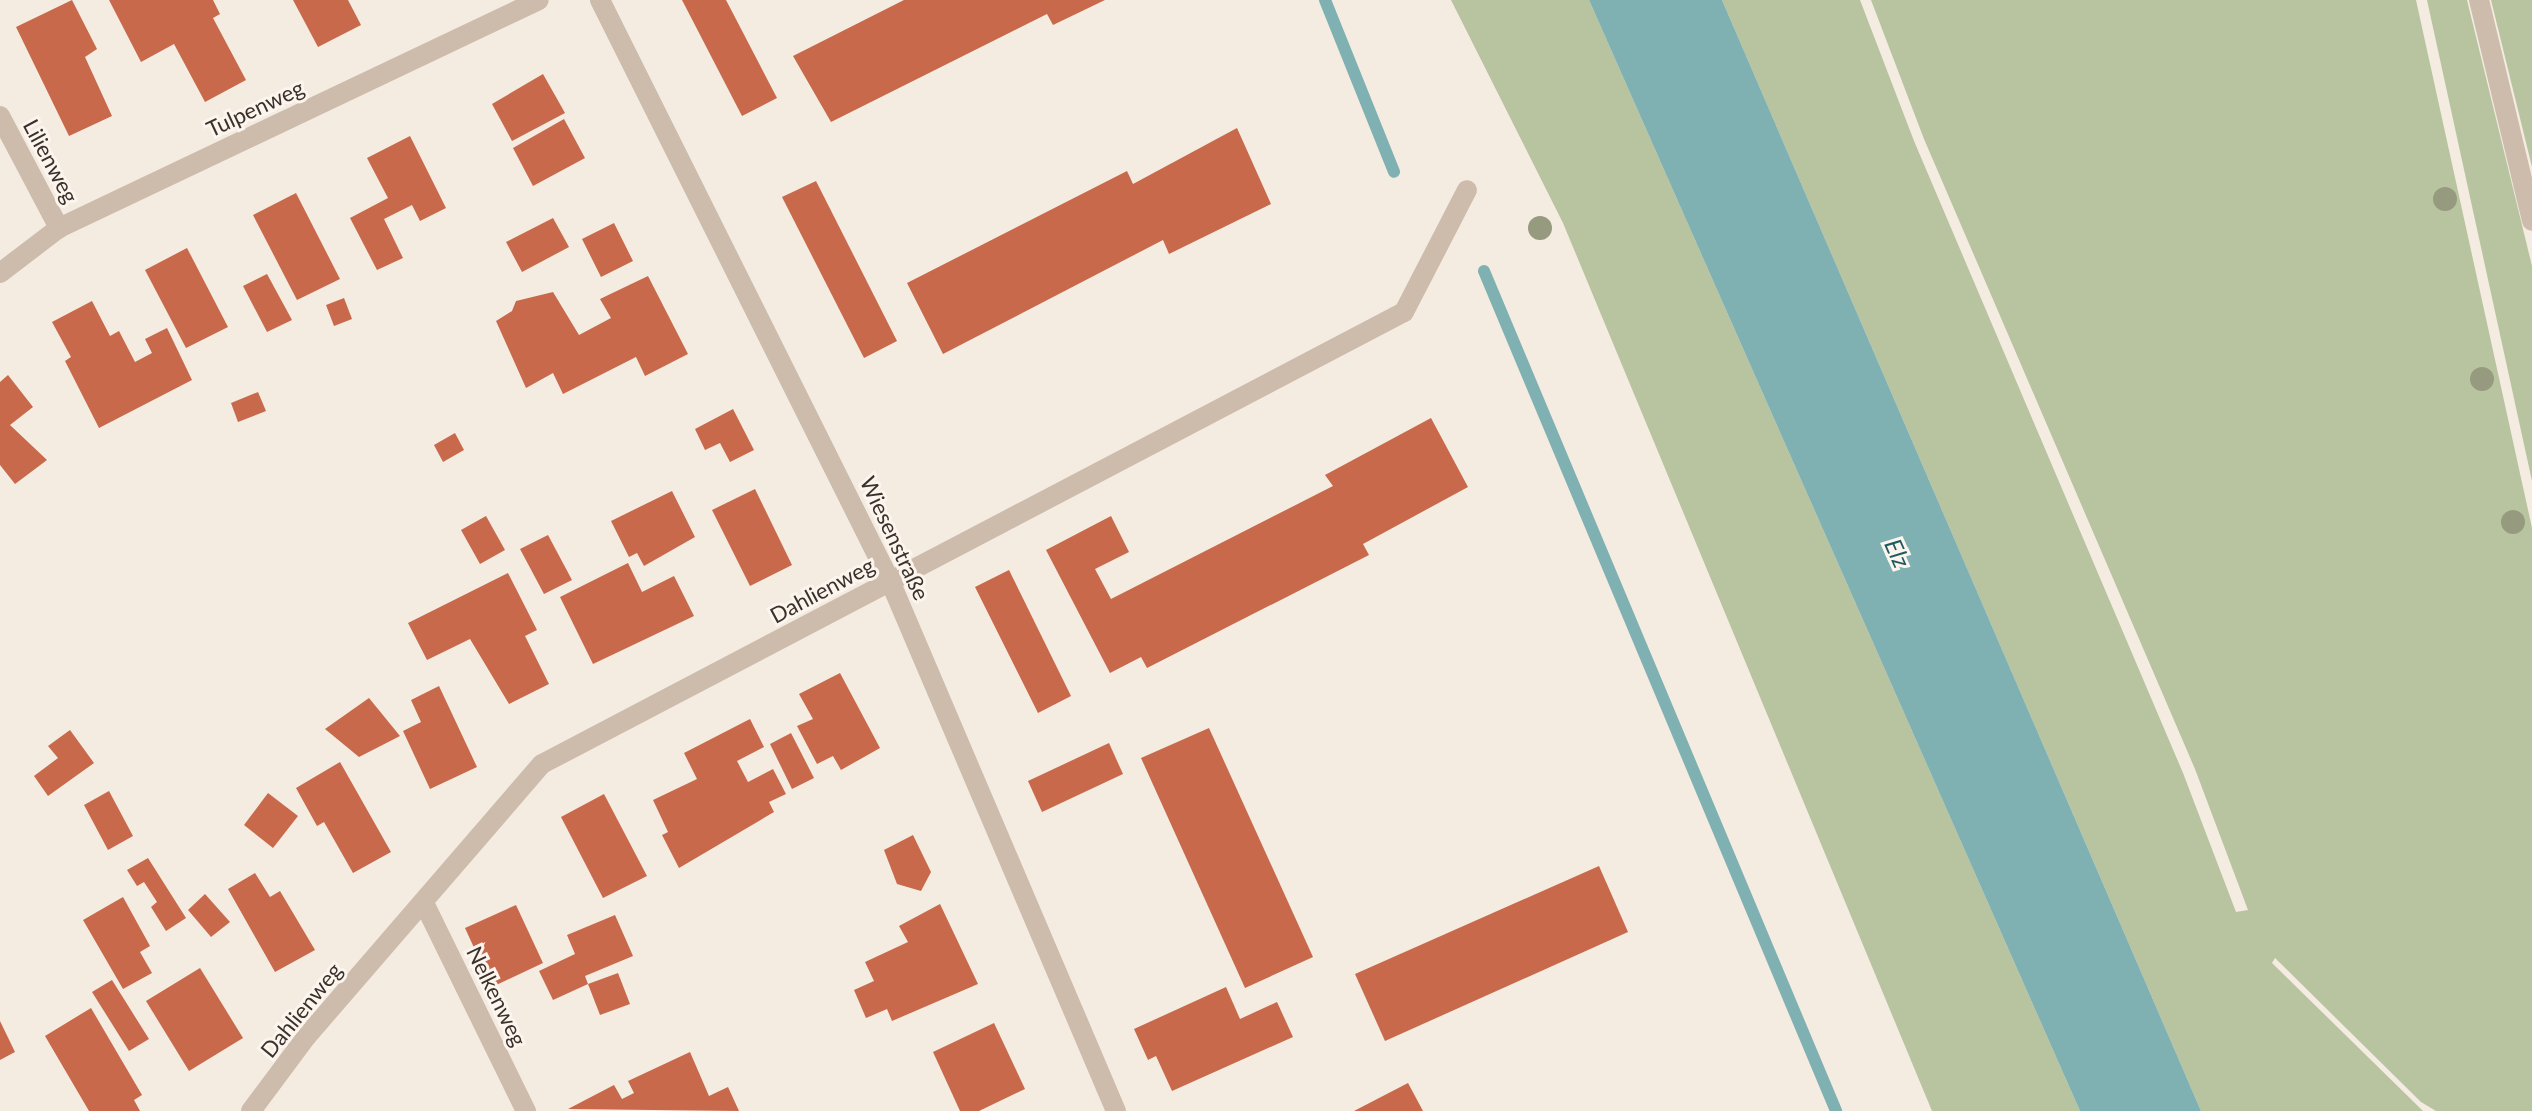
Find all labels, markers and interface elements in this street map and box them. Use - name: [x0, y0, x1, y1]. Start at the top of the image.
- street label: Tulpenweg: [202, 74, 308, 142]
- street label: Lilienweg: [18, 115, 84, 207]
- street label: Wiesenstraße: [855, 472, 935, 604]
- water label: Elz: [1879, 534, 1917, 572]
- street label: Dahlienweg: [765, 552, 879, 628]
- street label: Nelkenweg: [462, 942, 532, 1050]
- street label: Dahlienweg: [255, 957, 347, 1063]

